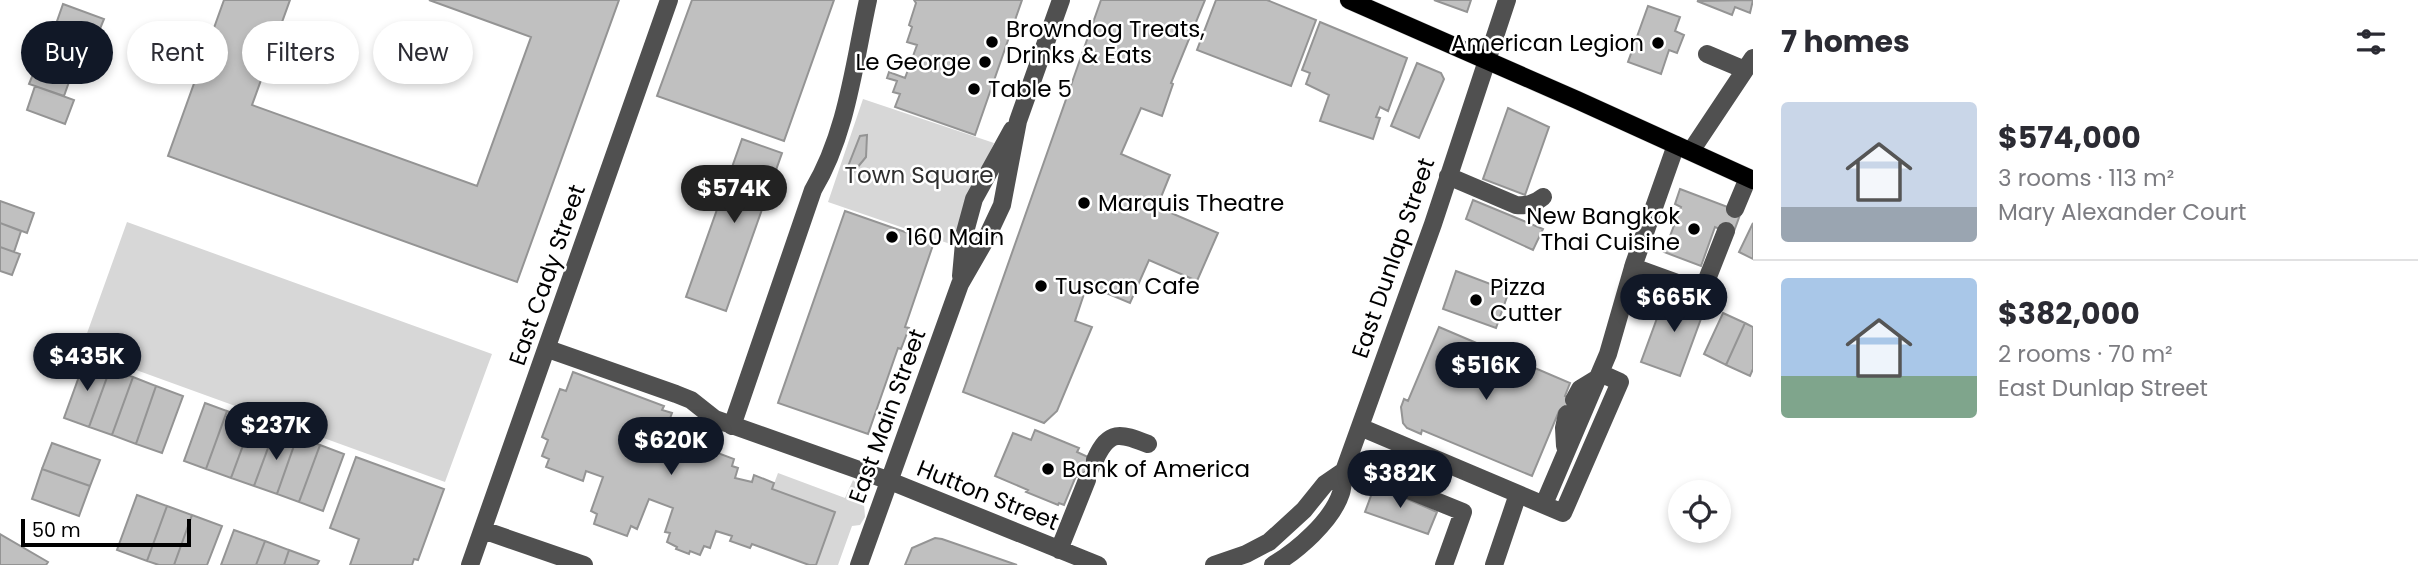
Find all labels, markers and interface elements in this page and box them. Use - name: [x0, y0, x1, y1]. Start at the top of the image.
- place label: Browndog Treats, Drinks & Eats: [1006, 13, 1205, 71]
- text: 7 homes: [1781, 20, 1910, 63]
- chip: Buy: [21, 21, 113, 84]
- chip: Rent: [127, 21, 228, 84]
- chip: Filters: [242, 21, 359, 84]
- chip: New: [373, 21, 473, 84]
- icon: filters: [2352, 23, 2390, 61]
- place label: American Legion: [1451, 27, 1644, 59]
- marker: Browndog Treats, Drinks & Eats: [984, 34, 1000, 50]
- marker: American Legion: [1650, 35, 1666, 51]
- place label: Le George: [855, 46, 971, 78]
- marker: Le George: [977, 54, 993, 70]
- place label: Table 5: [988, 73, 1072, 105]
- marker: Table 5: [966, 81, 982, 97]
- text: $574,000: [1998, 116, 2141, 159]
- icon: home: [1837, 130, 1921, 214]
- street label: East Dunlap Street: [1344, 154, 1442, 362]
- park label: Town Square: [844, 159, 994, 191]
- text: 3 rooms · 113 m²: [1998, 162, 2174, 194]
- pin: $574K: [685, 166, 783, 225]
- text: $574K: [697, 172, 771, 204]
- street label: East Cady Street: [501, 180, 593, 370]
- place label: Marquis Theatre: [1098, 187, 1284, 219]
- marker: Marquis Theatre: [1076, 195, 1092, 211]
- text: Mary Alexander Court: [1998, 196, 2246, 228]
- place label: New Bangkok Thai Cuisine: [1526, 200, 1680, 258]
- place label: 160 Main: [906, 221, 1004, 253]
- marker: New Bangkok Thai Cuisine: [1686, 221, 1702, 237]
- marker: 160 Main: [884, 229, 900, 245]
- place label: Tuscan Cafe: [1055, 270, 1200, 302]
- place label: Pizza Cutter: [1490, 271, 1562, 329]
- pin: $665K: [1625, 274, 1723, 334]
- marker: Tuscan Cafe: [1033, 278, 1049, 294]
- text: $665K: [1636, 281, 1712, 313]
- marker: Pizza Cutter: [1468, 292, 1484, 308]
- text: $382,000: [1998, 292, 2140, 335]
- icon: home: [1837, 306, 1921, 390]
- street label: East Main Street: [841, 325, 933, 507]
- pin: $435K: [38, 334, 136, 393]
- text: 2 rooms · 70 m²: [1998, 338, 2173, 370]
- text: $435K: [49, 340, 125, 372]
- pin: $516K: [1437, 342, 1535, 402]
- text: $516K: [1451, 349, 1521, 381]
- text: East Dunlap Street: [1998, 372, 2208, 404]
- pin: $237K: [227, 402, 325, 462]
- text: $237K: [241, 409, 311, 441]
- pin: $620K: [622, 418, 720, 477]
- text: $620K: [634, 424, 708, 456]
- pin: $382K: [1351, 450, 1449, 510]
- street label: Hutton Street: [912, 452, 1064, 538]
- place label: Bank of America: [1062, 453, 1250, 485]
- text: $382K: [1363, 457, 1437, 489]
- marker: Bank of America: [1040, 461, 1056, 477]
- map controls: [1668, 480, 1731, 543]
- button: locate: [1668, 480, 1731, 543]
- scale bar: [21, 516, 191, 548]
- text: 50 m: [32, 517, 81, 544]

